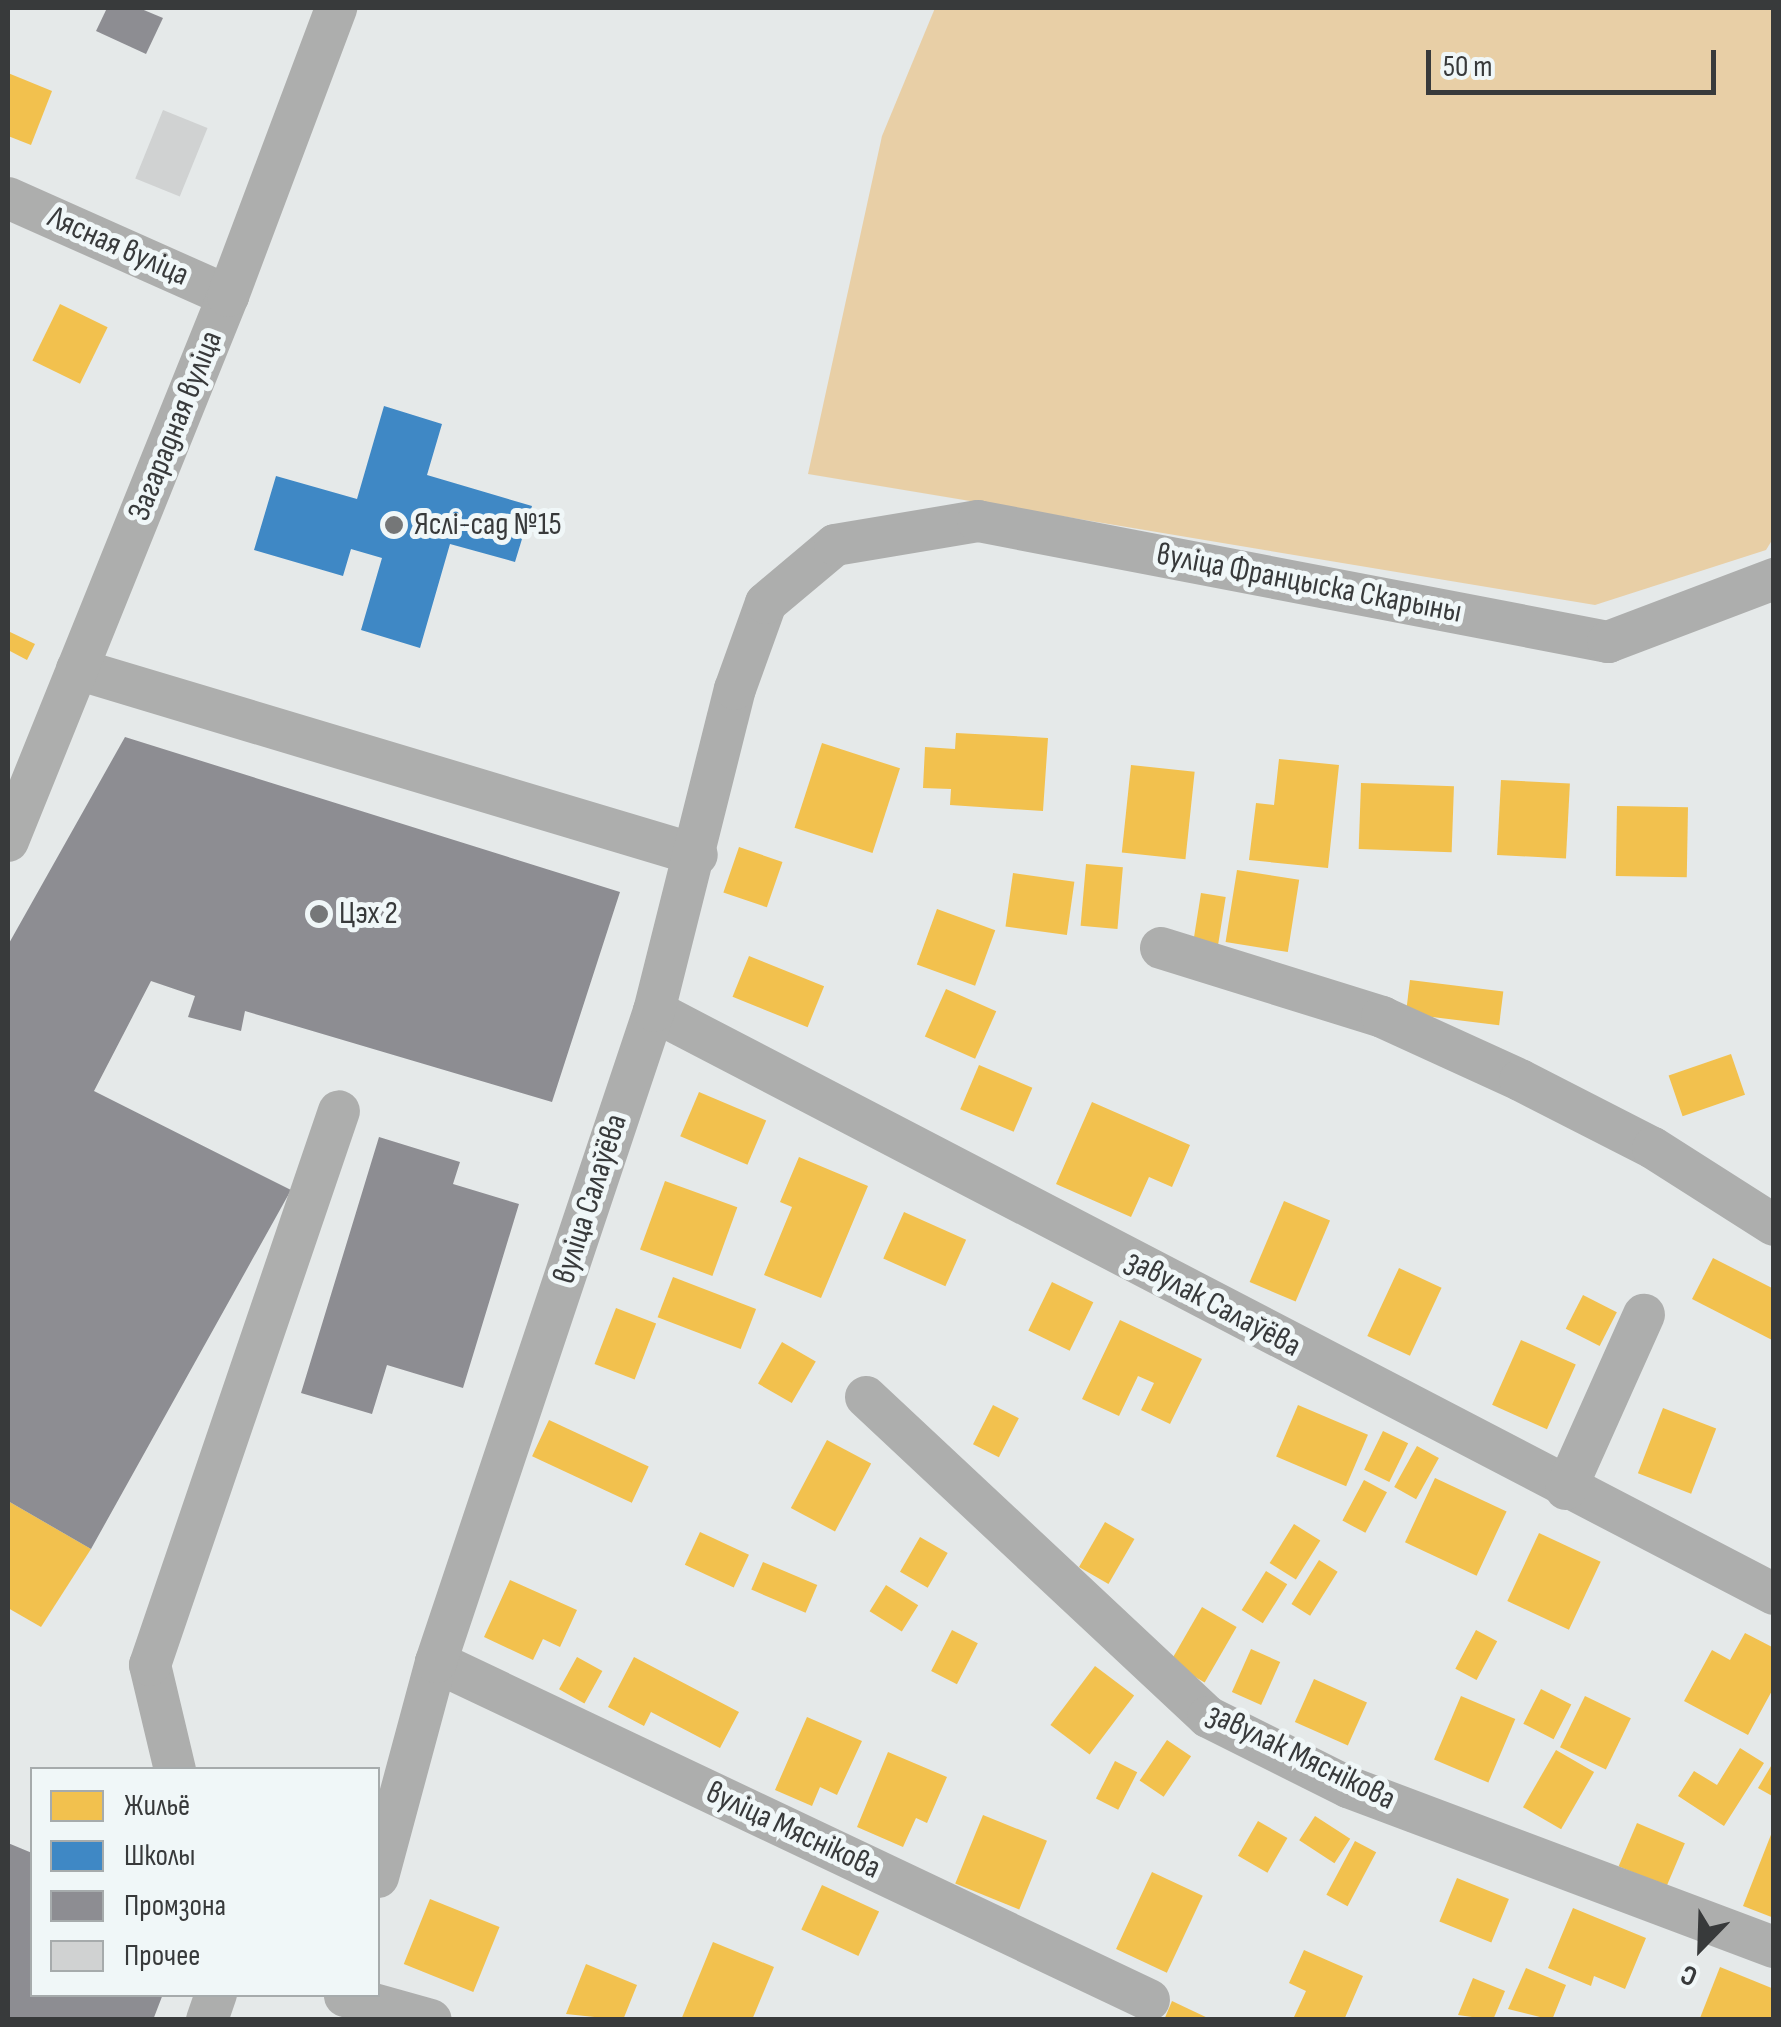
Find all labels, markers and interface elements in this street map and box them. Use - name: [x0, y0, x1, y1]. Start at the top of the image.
- scale bar: [1431, 30, 1721, 92]
- text: 50 m: [1443, 49, 1492, 85]
- street label: Лясная вуліца: [42, 199, 194, 295]
- street label: Загарадная вуліца: [121, 326, 231, 526]
- place label: Яслі-сад №15: [414, 506, 562, 544]
- marker: Яслі-сад №15: [383, 514, 405, 536]
- street label: вуліца Францыска Скарыны: [1153, 536, 1465, 632]
- place label: Цэх 2: [339, 895, 398, 933]
- marker: Цэх 2: [308, 903, 330, 925]
- street label: вуліца Салаўёва: [546, 1110, 636, 1288]
- street label: завулак Салаўёва: [1119, 1242, 1307, 1366]
- street label: завулак Мяснікова: [1201, 1695, 1401, 1819]
- legend: [30, 1767, 380, 1997]
- street label: вуліца Мяснікова: [700, 1774, 886, 1888]
- text: Жильё: [124, 1788, 190, 1824]
- text: Школы: [124, 1838, 195, 1874]
- text: Промзона: [124, 1888, 226, 1924]
- north arrow: [1651, 1897, 1751, 1997]
- text: Прочее: [124, 1938, 200, 1974]
- text: С: [1676, 1957, 1702, 1993]

